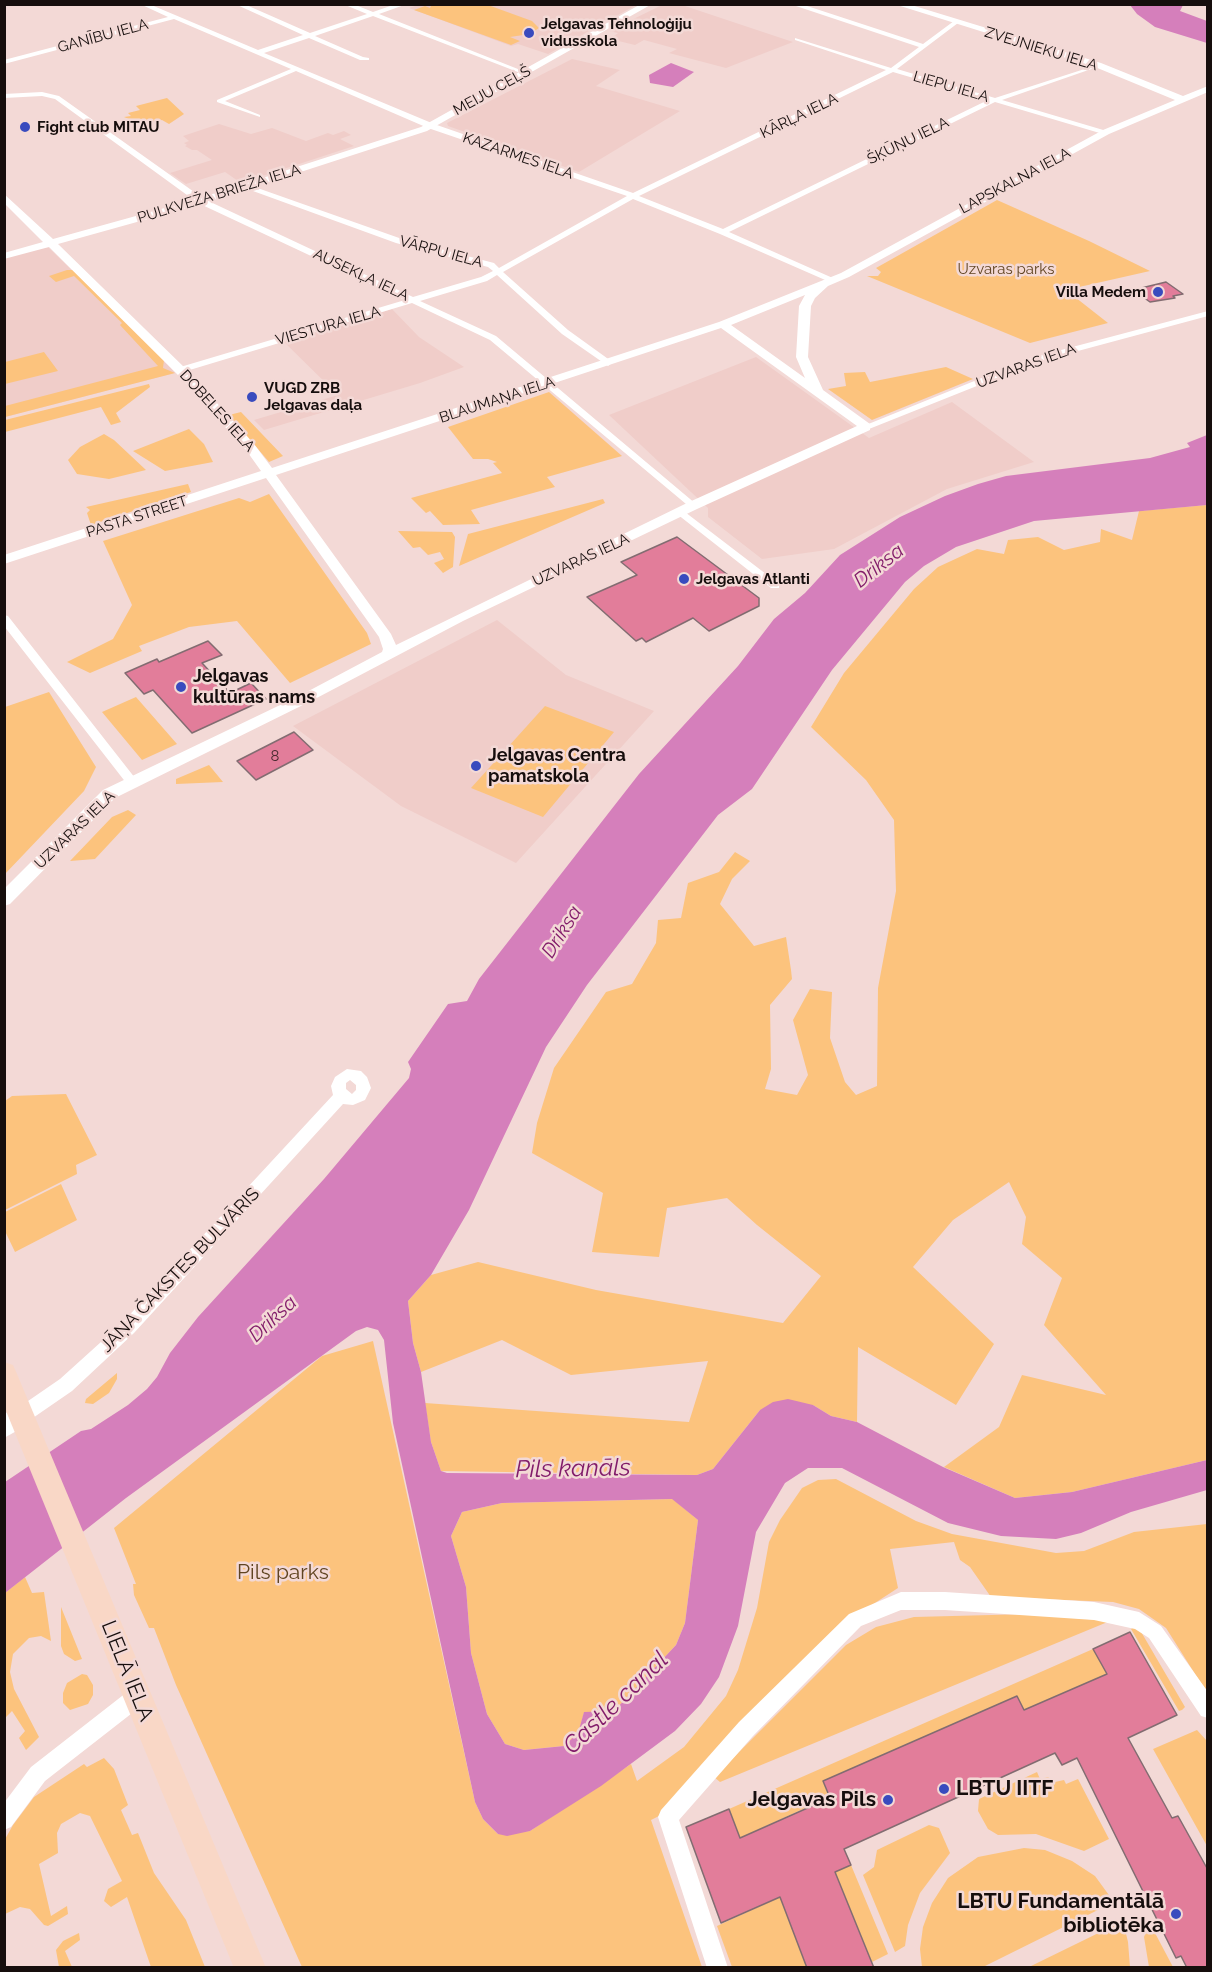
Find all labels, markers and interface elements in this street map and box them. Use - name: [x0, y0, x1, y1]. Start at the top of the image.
- street label: GANĪBU IELA: [56, 15, 150, 57]
- place label: Jelgavas Tehnoloģiju vidusskola: [541, 15, 692, 50]
- street label: ZVEJNIEKU IELA: [982, 23, 1100, 75]
- marker: Jelgavas Tehnoloģiju vidusskola: [522, 26, 536, 40]
- street label: MEIJU CEĻŠ: [450, 62, 534, 120]
- street label: LIEPU IELA: [911, 68, 991, 106]
- street label: KĀRĻA IELA: [757, 89, 841, 143]
- street label: ŠĶŪŅU IELA: [864, 114, 952, 168]
- place label: Fight club MITAU: [37, 118, 159, 136]
- marker: Fight club MITAU: [18, 120, 32, 134]
- street label: KAZARMES IELA: [460, 129, 576, 183]
- street label: LAPSKALNA IELA: [956, 144, 1074, 218]
- street label: PULKVEŽA BRIEŽA IELA: [135, 161, 303, 227]
- street label: VĀRPU IELA: [397, 232, 485, 272]
- street label: AUSEKĻA IELA: [310, 245, 412, 305]
- park label: Uzvaras parks: [958, 260, 1054, 278]
- place label: Villa Medem: [1056, 283, 1146, 301]
- marker: Villa Medem: [1151, 285, 1165, 299]
- street label: VIESTURA IELA: [274, 302, 382, 350]
- street label: UZVARAS IELA: [974, 340, 1078, 392]
- street label: DOBELES IELA: [176, 366, 258, 456]
- street label: BLAUMAŅA IELA: [437, 373, 557, 427]
- place label: VUGD ZRB Jelgavas daļa: [264, 379, 362, 414]
- marker: VUGD ZRB Jelgavas daļa: [245, 390, 259, 404]
- street label: PASTA STREET: [84, 492, 190, 542]
- street label: UZVARAS IELA: [530, 530, 632, 590]
- water label: Driksa: [849, 539, 909, 593]
- place label: Jelgavas Atlanti: [696, 570, 810, 588]
- marker: Jelgavas Atlanti: [677, 572, 691, 586]
- place label: Jelgavas kultūras nams: [193, 666, 315, 708]
- marker: Jelgavas kultūras nams: [174, 680, 188, 694]
- place label: Jelgavas Centra pamatskola: [488, 745, 626, 788]
- house number: 8: [271, 747, 279, 765]
- marker: Jelgavas Centra pamatskola: [469, 759, 483, 773]
- street label: UZVARAS IELA: [31, 787, 119, 873]
- water label: Driksa: [537, 901, 587, 963]
- street label: JĀŅA ČAKSTES BULVĀRIS: [96, 1183, 264, 1357]
- water label: Driksa: [244, 1291, 302, 1347]
- water label: Pils kanāls: [515, 1454, 631, 1484]
- park label: Pils parks: [237, 1560, 329, 1586]
- street label: LIELĀ IELA: [95, 1617, 159, 1725]
- water label: Castle canal: [557, 1646, 675, 1760]
- place label: LBTU IITF: [956, 1776, 1053, 1802]
- marker: LBTU IITF: [937, 1782, 951, 1796]
- place label: Jelgavas Pils: [747, 1787, 876, 1813]
- marker: Jelgavas Pils: [881, 1793, 895, 1807]
- place label: LBTU Fundamentālā bibliotēka: [957, 1889, 1164, 1939]
- marker: LBTU Fundamentālā bibliotēka: [1169, 1907, 1183, 1921]

